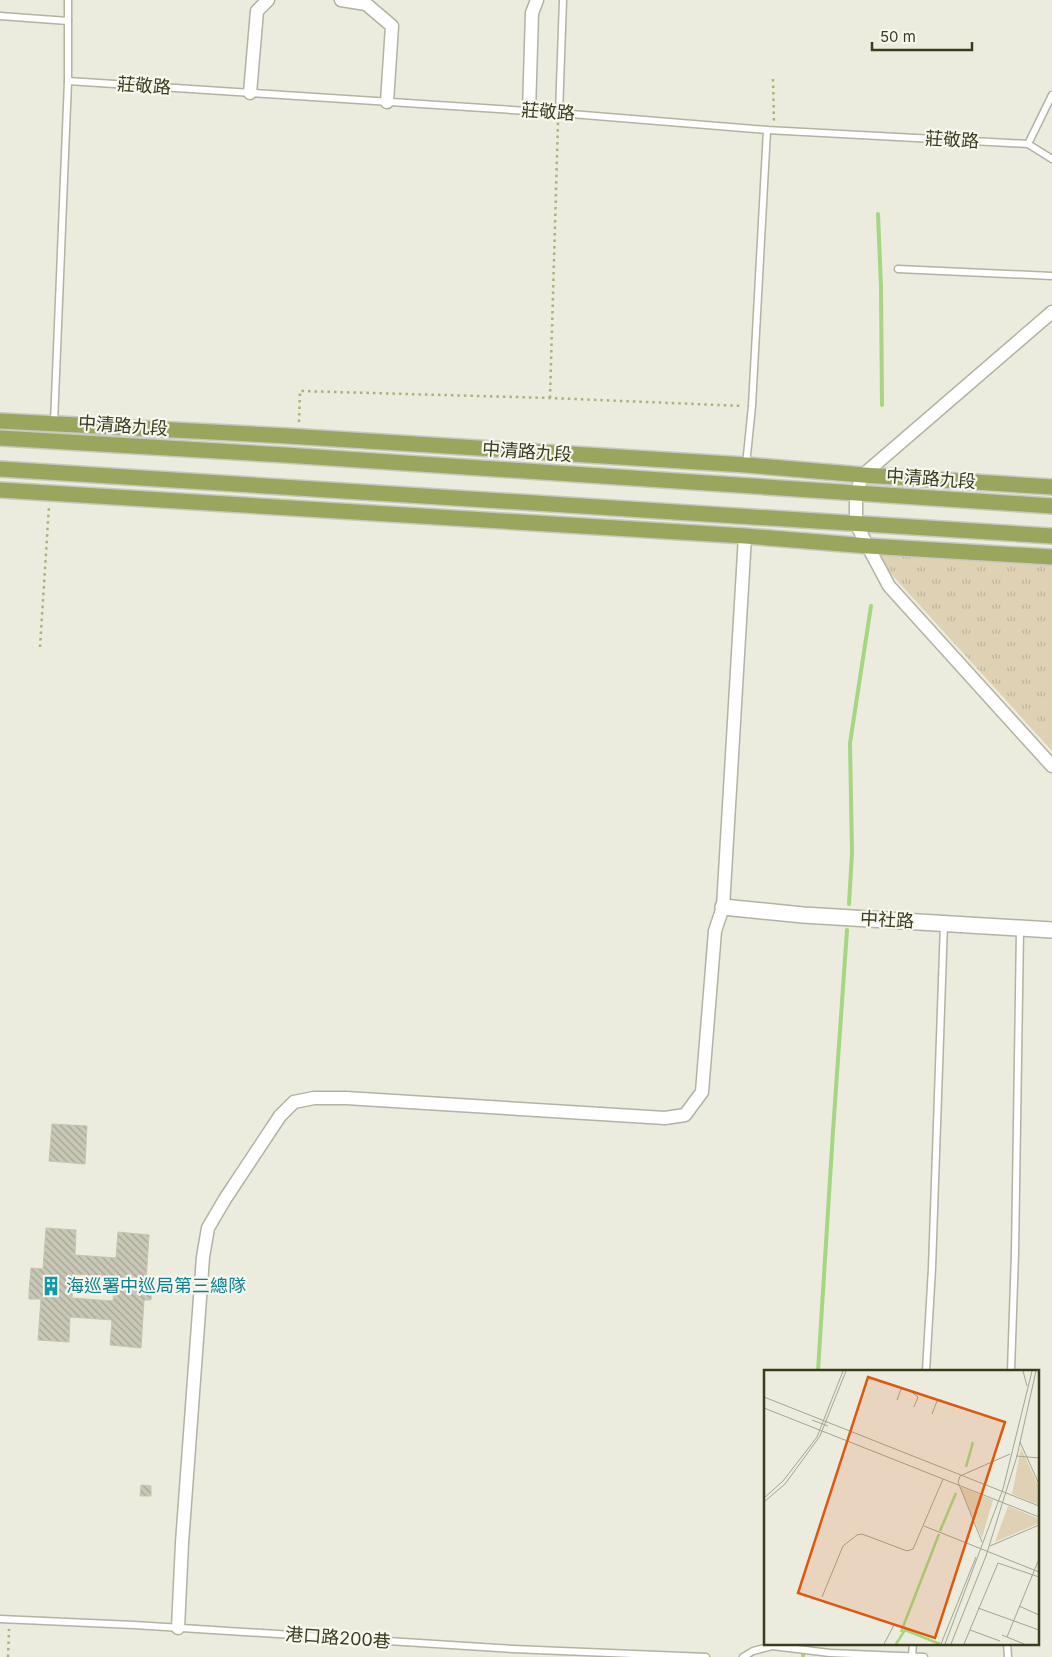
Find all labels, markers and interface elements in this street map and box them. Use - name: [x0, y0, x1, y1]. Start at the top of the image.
- scale bar: [872, 20, 972, 52]
- text: 50 m: [880, 27, 916, 46]
- street label: 莊敬路: [116, 73, 172, 98]
- street label: 莊敬路: [520, 99, 576, 124]
- street label: 莊敬路: [925, 128, 980, 151]
- street label: 中清路九段: [77, 412, 169, 439]
- street label: 中清路九段: [481, 438, 573, 465]
- street label: 中清路九段: [885, 465, 977, 492]
- street label: 中社路: [860, 908, 915, 931]
- building icon: 海巡署中巡局第三總隊: [40, 1275, 62, 1297]
- place label: 海巡署中巡局第三總隊: [66, 1275, 246, 1296]
- inset map: [764, 1370, 1040, 1644]
- street label: 港口路200巷: [285, 1623, 391, 1652]

